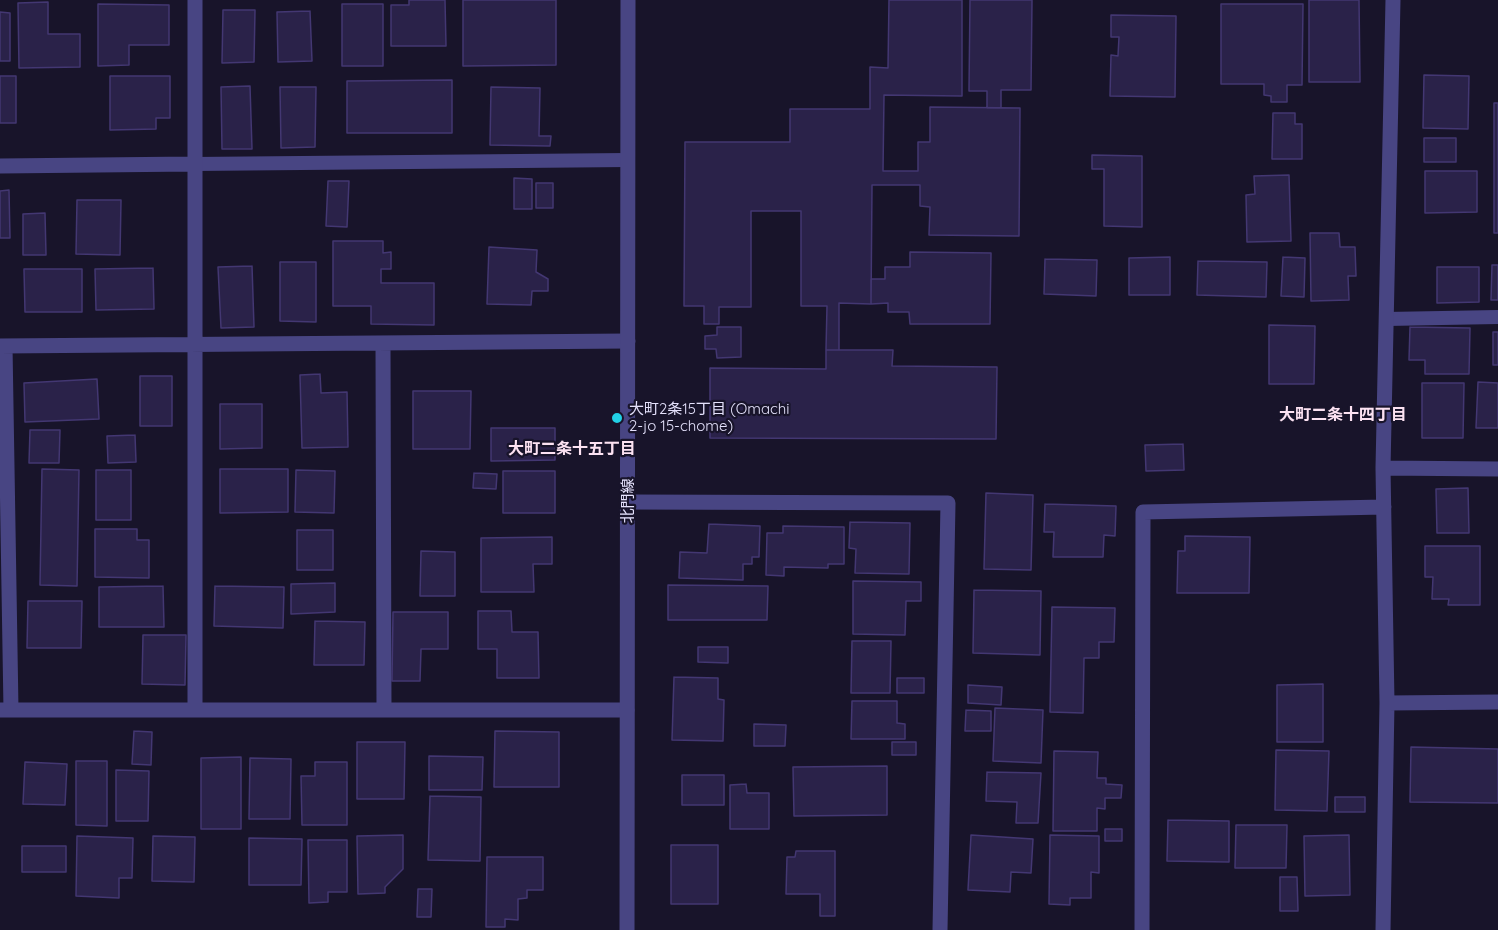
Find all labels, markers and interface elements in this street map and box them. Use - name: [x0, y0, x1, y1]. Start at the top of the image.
- place label: 大町2条15丁目 (Omachi 2-jo 15-chome): [629, 400, 789, 435]
- district label: 大町二条十四丁目: [1279, 405, 1407, 425]
- marker: 大町2条15丁目 (Omachi 2-jo 15-chome): [610, 411, 624, 425]
- district label: 大町二条十五丁目: [508, 439, 636, 459]
- street label: 北門線: [619, 479, 637, 523]

